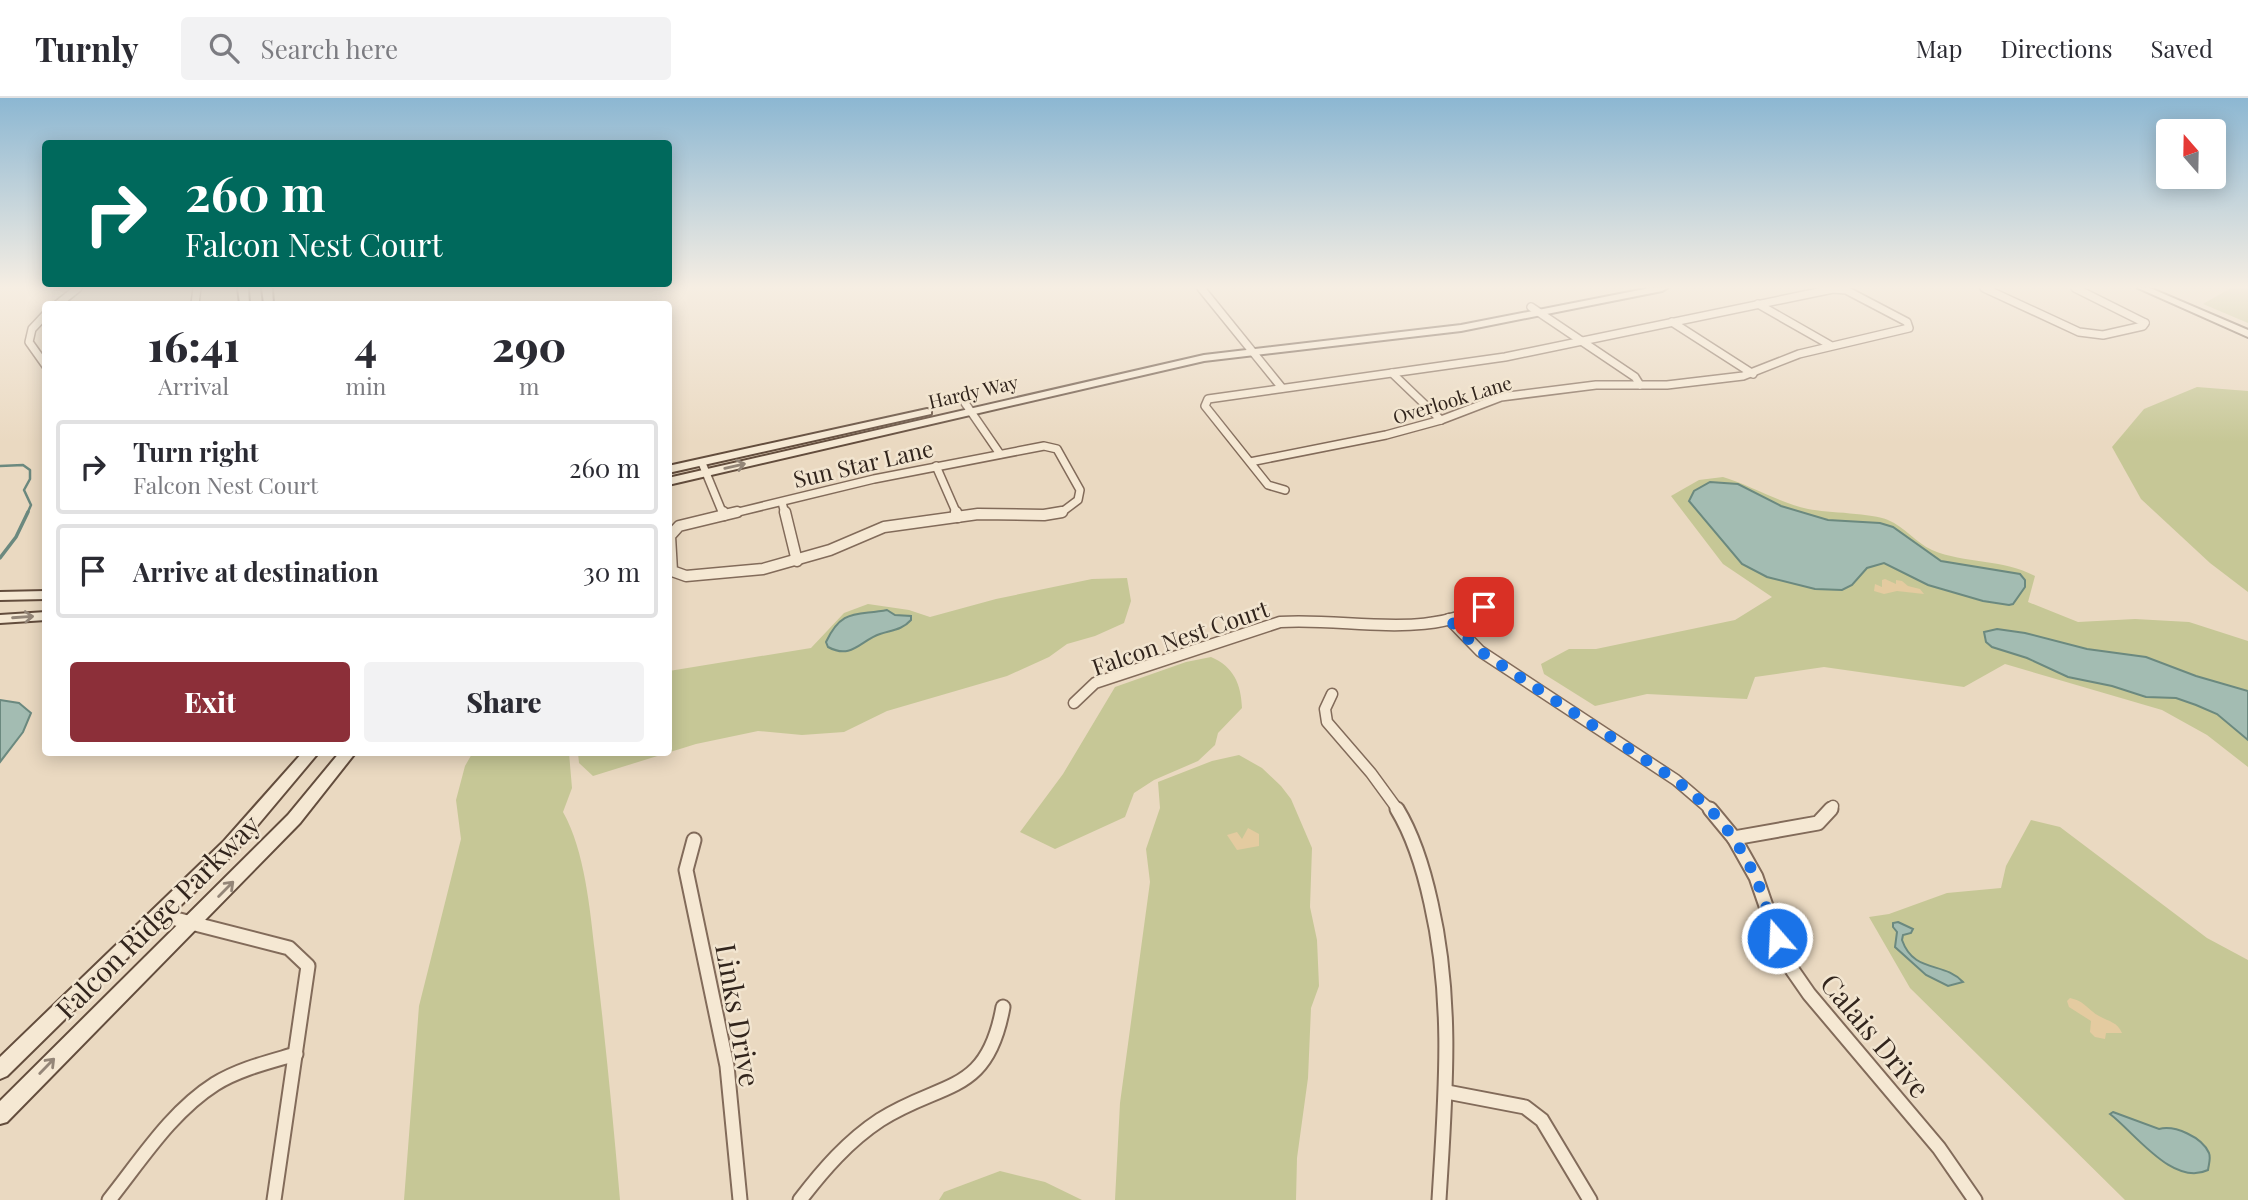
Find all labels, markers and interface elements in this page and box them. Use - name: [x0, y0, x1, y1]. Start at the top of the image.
- search box: [181, 17, 671, 80]
- text: Turnly: [35, 26, 139, 70]
- icon: search: [205, 29, 243, 67]
- text: Search here: [261, 31, 398, 66]
- text: Map: [1916, 32, 1962, 64]
- text: Directions: [2000, 32, 2113, 64]
- text: Saved: [2151, 32, 2213, 64]
- north arrow: [2156, 119, 2226, 189]
- map controls: [2156, 119, 2226, 189]
- text: 260 m: [185, 159, 325, 224]
- icon: right: [70, 168, 161, 259]
- text: Falcon Nest Court: [185, 222, 443, 265]
- text: 16:41: [148, 317, 240, 373]
- text: 4: [355, 317, 377, 373]
- text: 290: [492, 317, 566, 373]
- street label: Hardy Way: [926, 368, 1021, 414]
- street label: Overlook Lane: [1389, 369, 1515, 429]
- text: Arrival: [158, 370, 229, 401]
- text: min: [345, 370, 386, 401]
- text: m: [519, 370, 539, 401]
- street label: Sun Star Lane: [790, 432, 936, 494]
- text: Turn right: [133, 434, 259, 469]
- icon: right: [74, 448, 112, 486]
- text: 260 m: [569, 450, 640, 485]
- one-way arrow: [723, 459, 746, 473]
- text: Falcon Nest Court: [133, 469, 318, 500]
- icon: arrive: [74, 552, 112, 590]
- text: Arrive at destination: [133, 554, 379, 589]
- text: 30 m: [583, 554, 640, 589]
- pin: [1454, 577, 1514, 637]
- icon: arrive: [1465, 588, 1503, 626]
- street label: Falcon Nest Court: [1087, 592, 1273, 682]
- one-way arrow: [11, 610, 34, 623]
- button: Exit: [70, 662, 350, 742]
- button: Share: [364, 662, 644, 742]
- street label: Falcon Ridge Parkway: [47, 806, 267, 1026]
- one-way arrow: [218, 880, 235, 897]
- position arrow: [1740, 901, 1814, 975]
- street label: Links Drive: [708, 940, 770, 1090]
- street label: Calais Drive: [1813, 965, 1939, 1105]
- one-way arrow: [38, 1057, 55, 1074]

